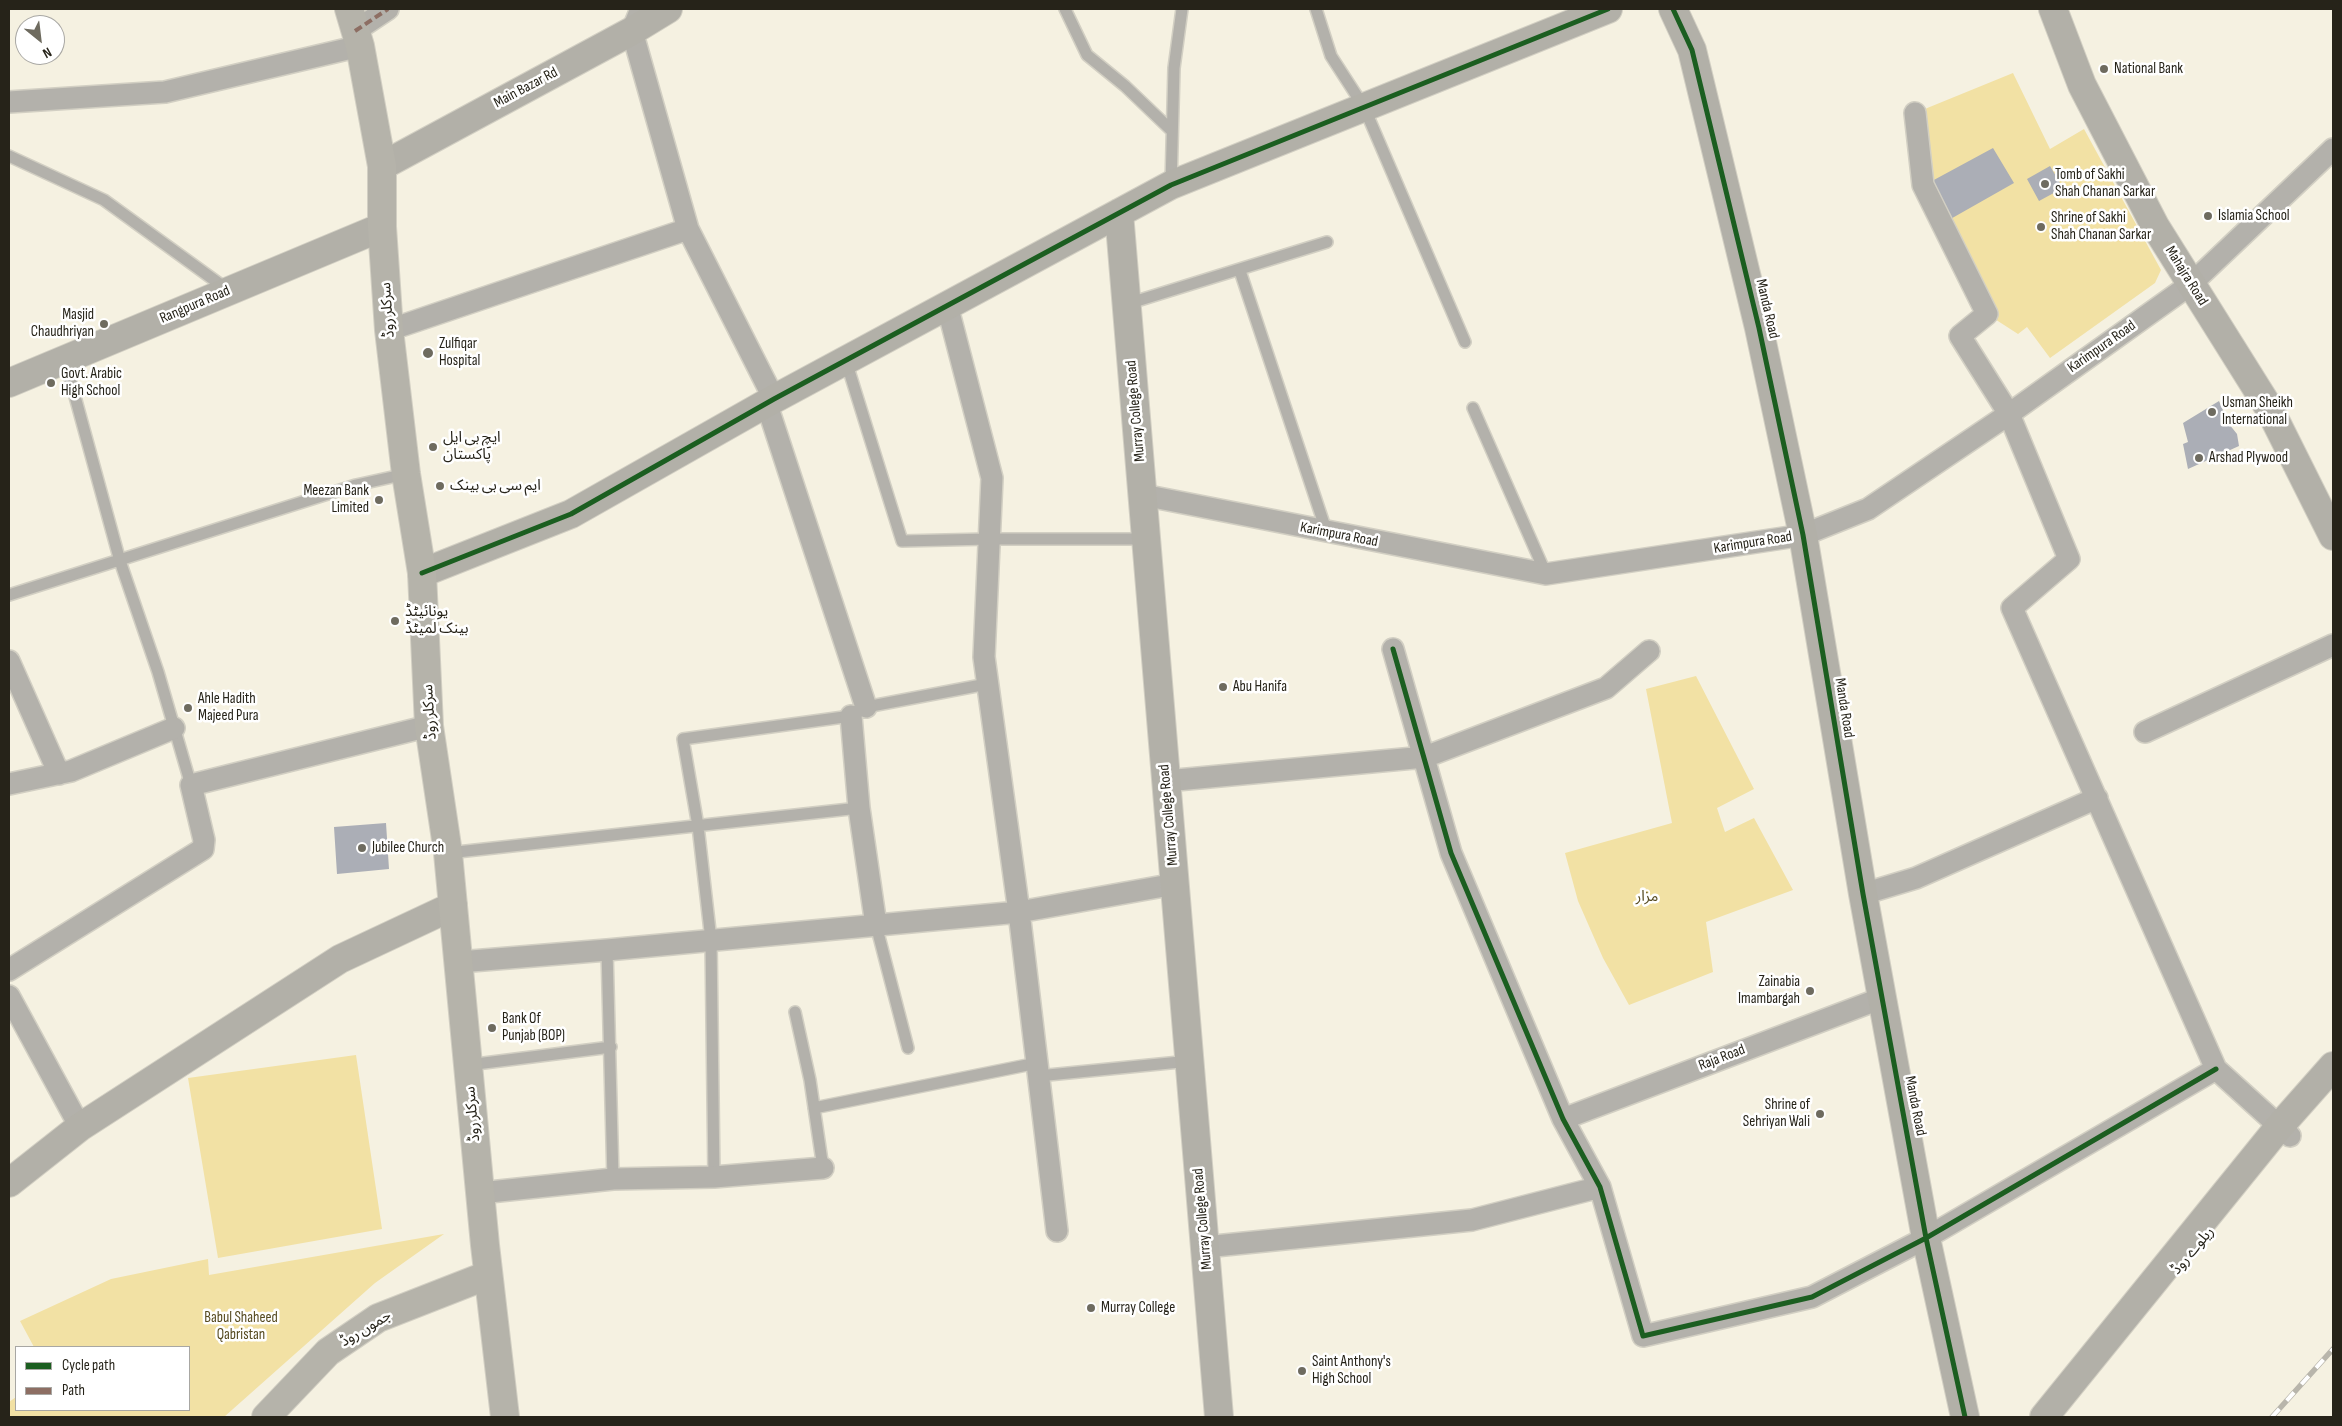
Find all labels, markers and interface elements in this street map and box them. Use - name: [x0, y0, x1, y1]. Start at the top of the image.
- north arrow: [15, 15, 65, 65]
- text: N: [40, 43, 54, 62]
- place label: National Bank: [2114, 60, 2183, 78]
- marker: National Bank: [2098, 63, 2110, 75]
- street label: Main Bazar Rd: [491, 64, 561, 112]
- place label: Tomb of Sakhi Shah Chanan Sarkar: [2055, 166, 2155, 201]
- marker: Tomb of Sakhi Shah Chanan Sarkar: [2039, 178, 2051, 190]
- place label: Islamia School: [2218, 207, 2290, 225]
- place label: Shrine of Sakhi Shah Chanan Sarkar: [2051, 209, 2151, 244]
- marker: Islamia School: [2202, 210, 2214, 222]
- marker: Shrine of Sakhi Shah Chanan Sarkar: [2035, 221, 2047, 233]
- street label: Mahajra Road: [2161, 243, 2211, 309]
- street label: Manda Road: [1751, 277, 1783, 341]
- street label: Rangpura Road: [157, 282, 233, 328]
- street label: سرکلر روڈ: [377, 282, 399, 338]
- place label: Masjid Chaudhriyan: [31, 306, 94, 341]
- street label: Karimpura Road: [2065, 317, 2139, 377]
- marker: Masjid Chaudhriyan: [98, 318, 110, 330]
- place label: Zulfiqar Hospital: [439, 335, 480, 370]
- marker: Zulfiqar Hospital: [421, 346, 435, 360]
- street label: Murray College Road: [1123, 360, 1149, 462]
- place label: Govt. Arabic High School: [61, 365, 122, 400]
- marker: Govt. Arabic High School: [45, 377, 57, 389]
- place label: Usman Sheikh International: [2222, 394, 2293, 429]
- marker: Usman Sheikh International: [2206, 406, 2218, 418]
- place label: ایچ بی ایل پاکستان: [443, 429, 501, 464]
- marker: ایچ بی ایل پاکستان: [427, 441, 439, 453]
- place label: Arshad Plywood: [2209, 449, 2288, 467]
- marker: Arshad Plywood: [2193, 452, 2205, 464]
- place label: ایم سی بی بینک: [450, 477, 541, 495]
- marker: ایم سی بی بینک: [434, 480, 446, 492]
- place label: Meezan Bank Limited: [303, 482, 369, 517]
- marker: Meezan Bank Limited: [373, 494, 385, 506]
- street label: Karimpura Road: [1299, 519, 1379, 551]
- street label: Karimpura Road: [1713, 528, 1793, 558]
- place label: یونائیٹڈ بینک لمیٹڈ: [405, 603, 469, 638]
- marker: یونائیٹڈ بینک لمیٹڈ: [389, 615, 401, 627]
- street label: Manda Road: [1830, 677, 1858, 739]
- place label: Abu Hanifa: [1233, 678, 1287, 696]
- marker: Abu Hanifa: [1217, 681, 1229, 693]
- street label: سرکلر روڈ: [419, 684, 441, 740]
- place label: Ahle Hadith Majeed Pura: [198, 690, 259, 725]
- marker: Ahle Hadith Majeed Pura: [182, 702, 194, 714]
- street label: Murray College Road: [1156, 764, 1182, 866]
- place label: Jubilee Church: [372, 839, 444, 857]
- marker: Jubilee Church: [356, 842, 368, 854]
- park label: مزار: [1636, 888, 1658, 906]
- place label: Zainabia Imambargah: [1738, 973, 1800, 1008]
- marker: Zainabia Imambargah: [1804, 985, 1816, 997]
- place label: Bank Of Punjab (BOP): [502, 1010, 565, 1045]
- marker: Bank Of Punjab (BOP): [486, 1022, 498, 1034]
- street label: Raja Road: [1696, 1041, 1748, 1075]
- street label: Manda Road: [1900, 1075, 1930, 1137]
- street label: سرکلر روڈ: [462, 1086, 484, 1142]
- place label: Shrine of Sehriyan Wali: [1743, 1096, 1810, 1131]
- marker: Shrine of Sehriyan Wali: [1814, 1108, 1826, 1120]
- street label: Murray College Road: [1190, 1168, 1216, 1270]
- street label: ریلوے روڈ: [2168, 1223, 2218, 1279]
- place label: Murray College: [1101, 1299, 1175, 1317]
- marker: Murray College: [1085, 1302, 1097, 1314]
- street label: جموں روڈ: [337, 1307, 395, 1351]
- park label: Babul Shaheed Qabristan: [204, 1309, 278, 1344]
- legend: [15, 1346, 190, 1411]
- place label: Saint Anthony's High School: [1312, 1353, 1391, 1388]
- text: Cycle path: [62, 1356, 115, 1375]
- marker: Saint Anthony's High School: [1296, 1365, 1308, 1377]
- text: Path: [62, 1381, 85, 1400]

